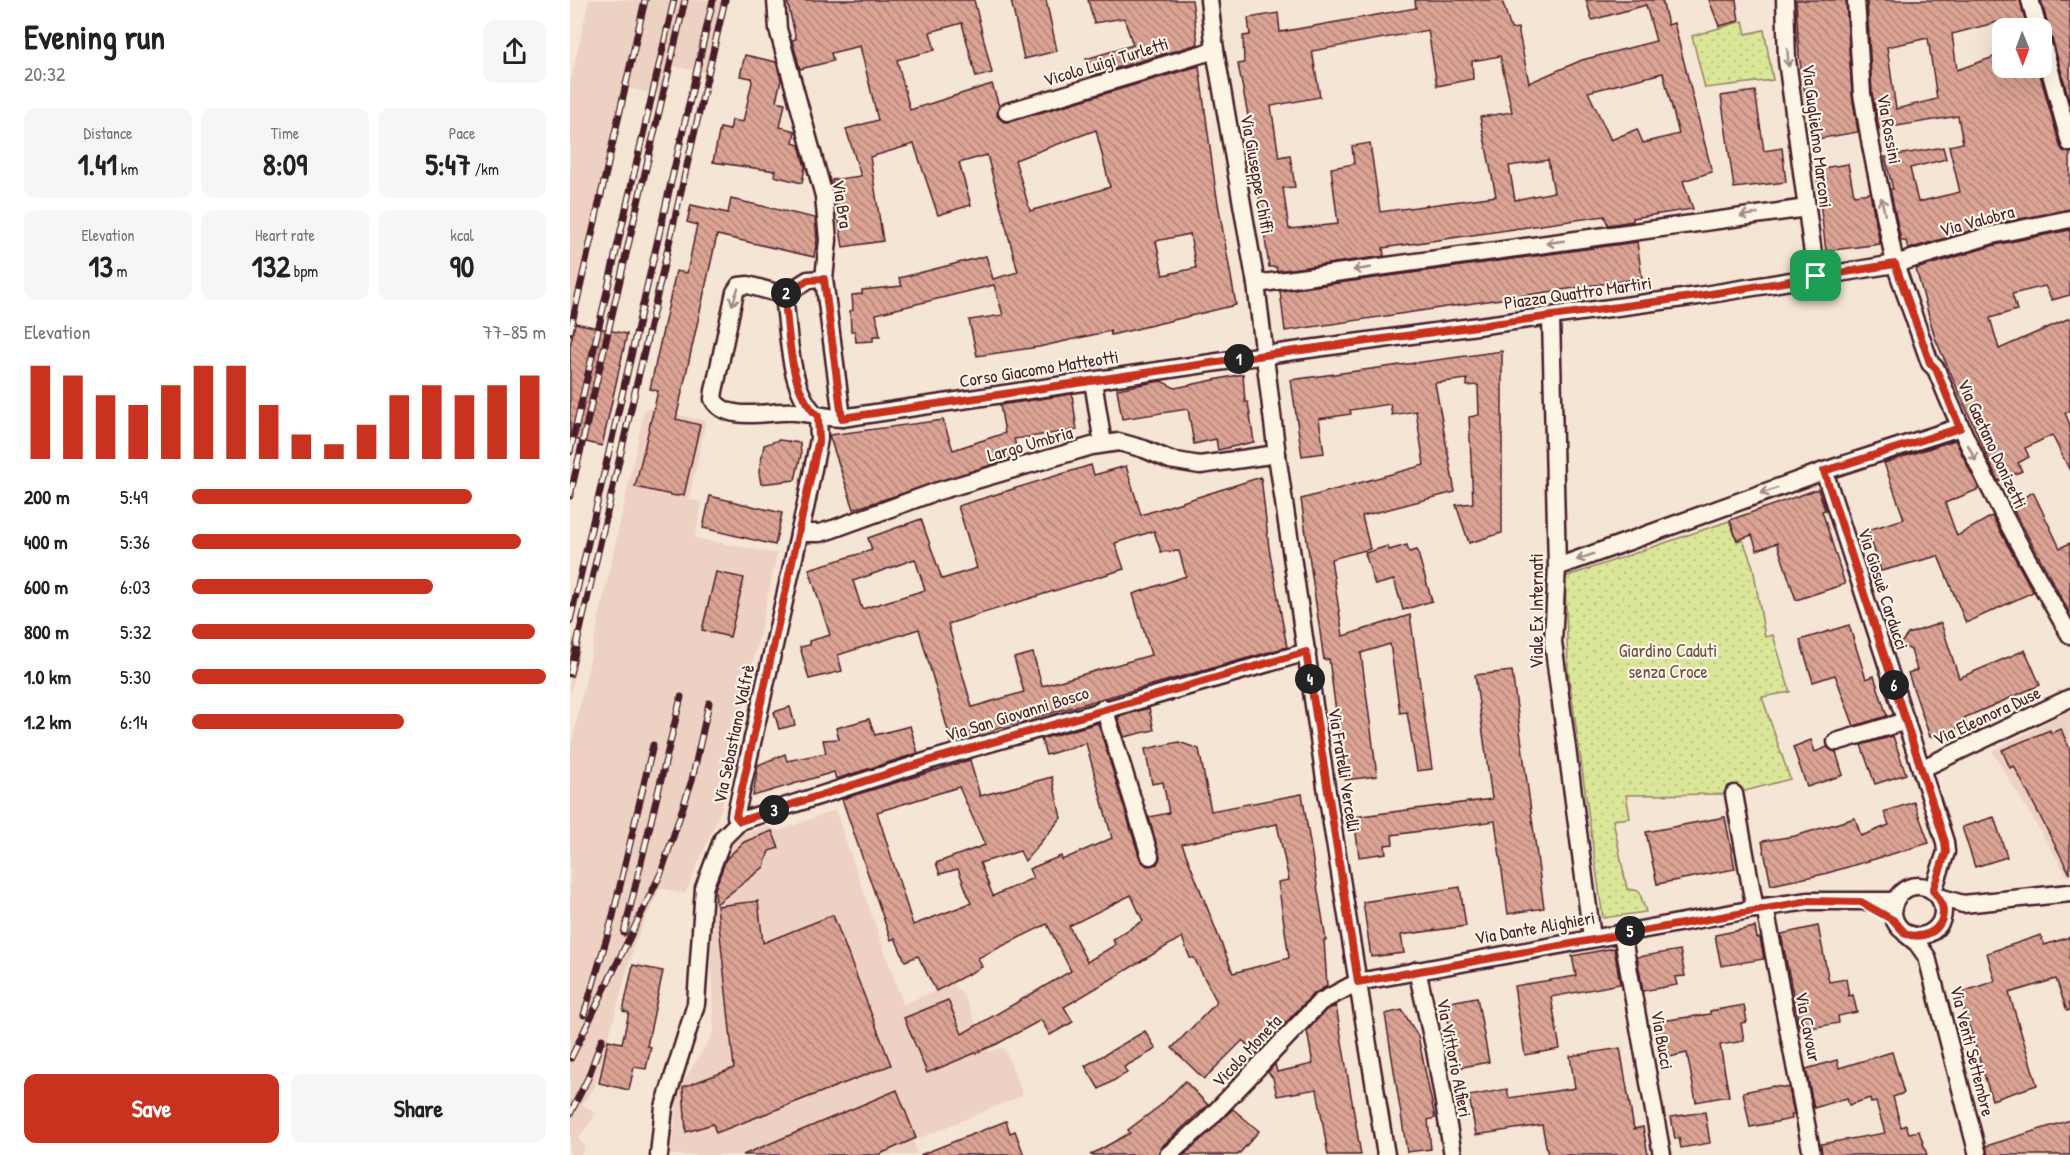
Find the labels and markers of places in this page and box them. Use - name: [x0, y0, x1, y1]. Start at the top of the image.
- pin: [1790, 250, 1841, 301]
- pin: 2: [771, 278, 801, 308]
- pin: 1: [1224, 344, 1254, 374]
- pin: 4: [1295, 664, 1325, 694]
- pin: 6: [1879, 670, 1909, 700]
- pin: 3: [759, 795, 789, 825]
- pin: 5: [1615, 916, 1645, 946]

